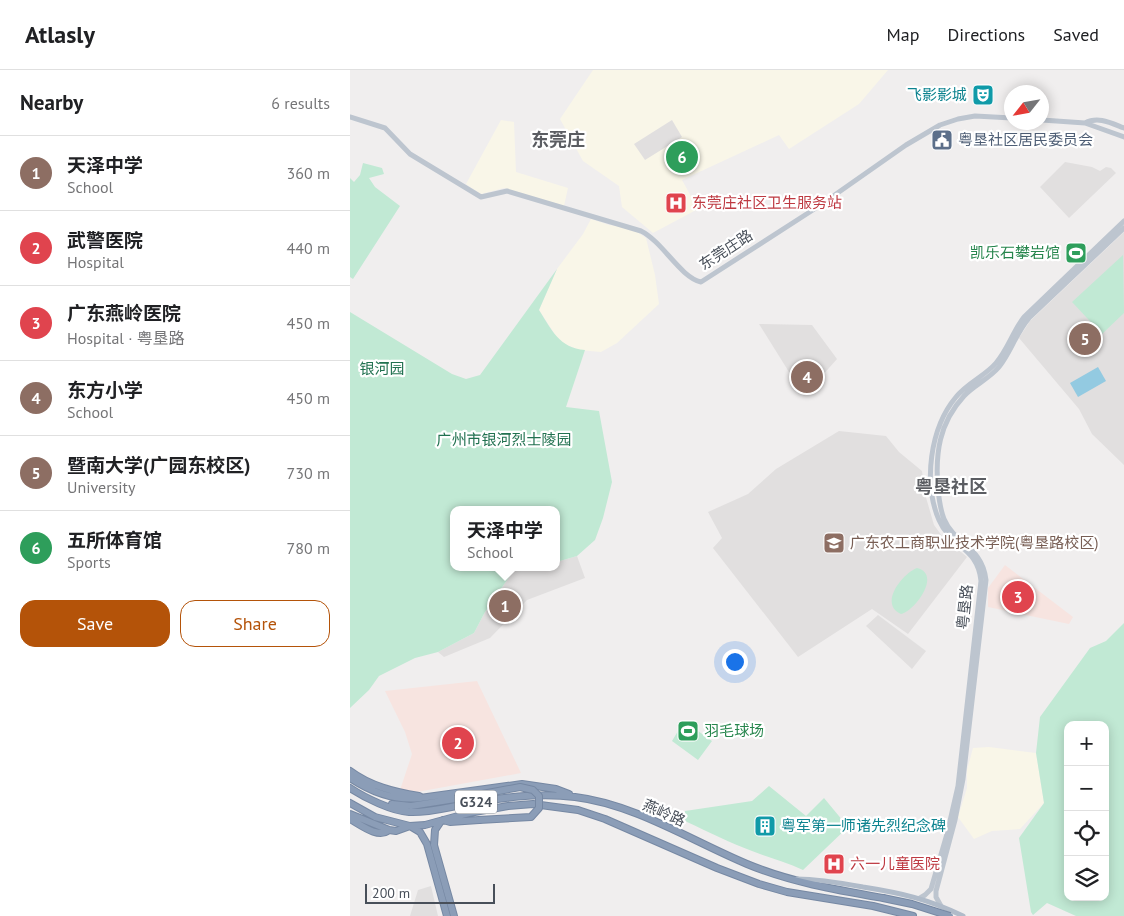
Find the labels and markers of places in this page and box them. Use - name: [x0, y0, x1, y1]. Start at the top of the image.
- theatre icon: 飞影影城: [971, 83, 995, 107]
- place label: 飞影影城: [907, 85, 967, 104]
- public building icon: 粤垦社区居民委员会: [930, 128, 954, 152]
- place label: 粤垦社区居民委员会: [958, 130, 1093, 149]
- pin: 6: [666, 138, 698, 176]
- hospital icon: 东莞庄社区卫生服务站: [664, 191, 688, 215]
- place label: 东莞庄社区卫生服务站: [692, 193, 842, 212]
- sports icon: 凯乐石攀岩馆: [1064, 241, 1088, 265]
- place label: 凯乐石攀岩馆: [970, 243, 1060, 262]
- pin: 5: [1069, 320, 1101, 358]
- pin: 4: [791, 358, 823, 396]
- school or university icon: 广东农工商职业技术学院(粤垦路校区): [822, 531, 846, 555]
- place label: 广东农工商职业技术学院(粤垦路校区): [850, 533, 1098, 552]
- pin: 3: [1002, 578, 1034, 616]
- pin: 1: [489, 587, 521, 625]
- sports icon: 羽毛球场: [676, 719, 700, 743]
- place label: 羽毛球场: [704, 721, 764, 740]
- pin: 2: [442, 724, 474, 762]
- building icon: 粤军第一师诸先烈纪念碑: [753, 814, 777, 838]
- place label: 粤军第一师诸先烈纪念碑: [781, 816, 946, 835]
- hospital icon: 六一儿童医院: [822, 852, 846, 876]
- place label: 六一儿童医院: [850, 854, 940, 873]

